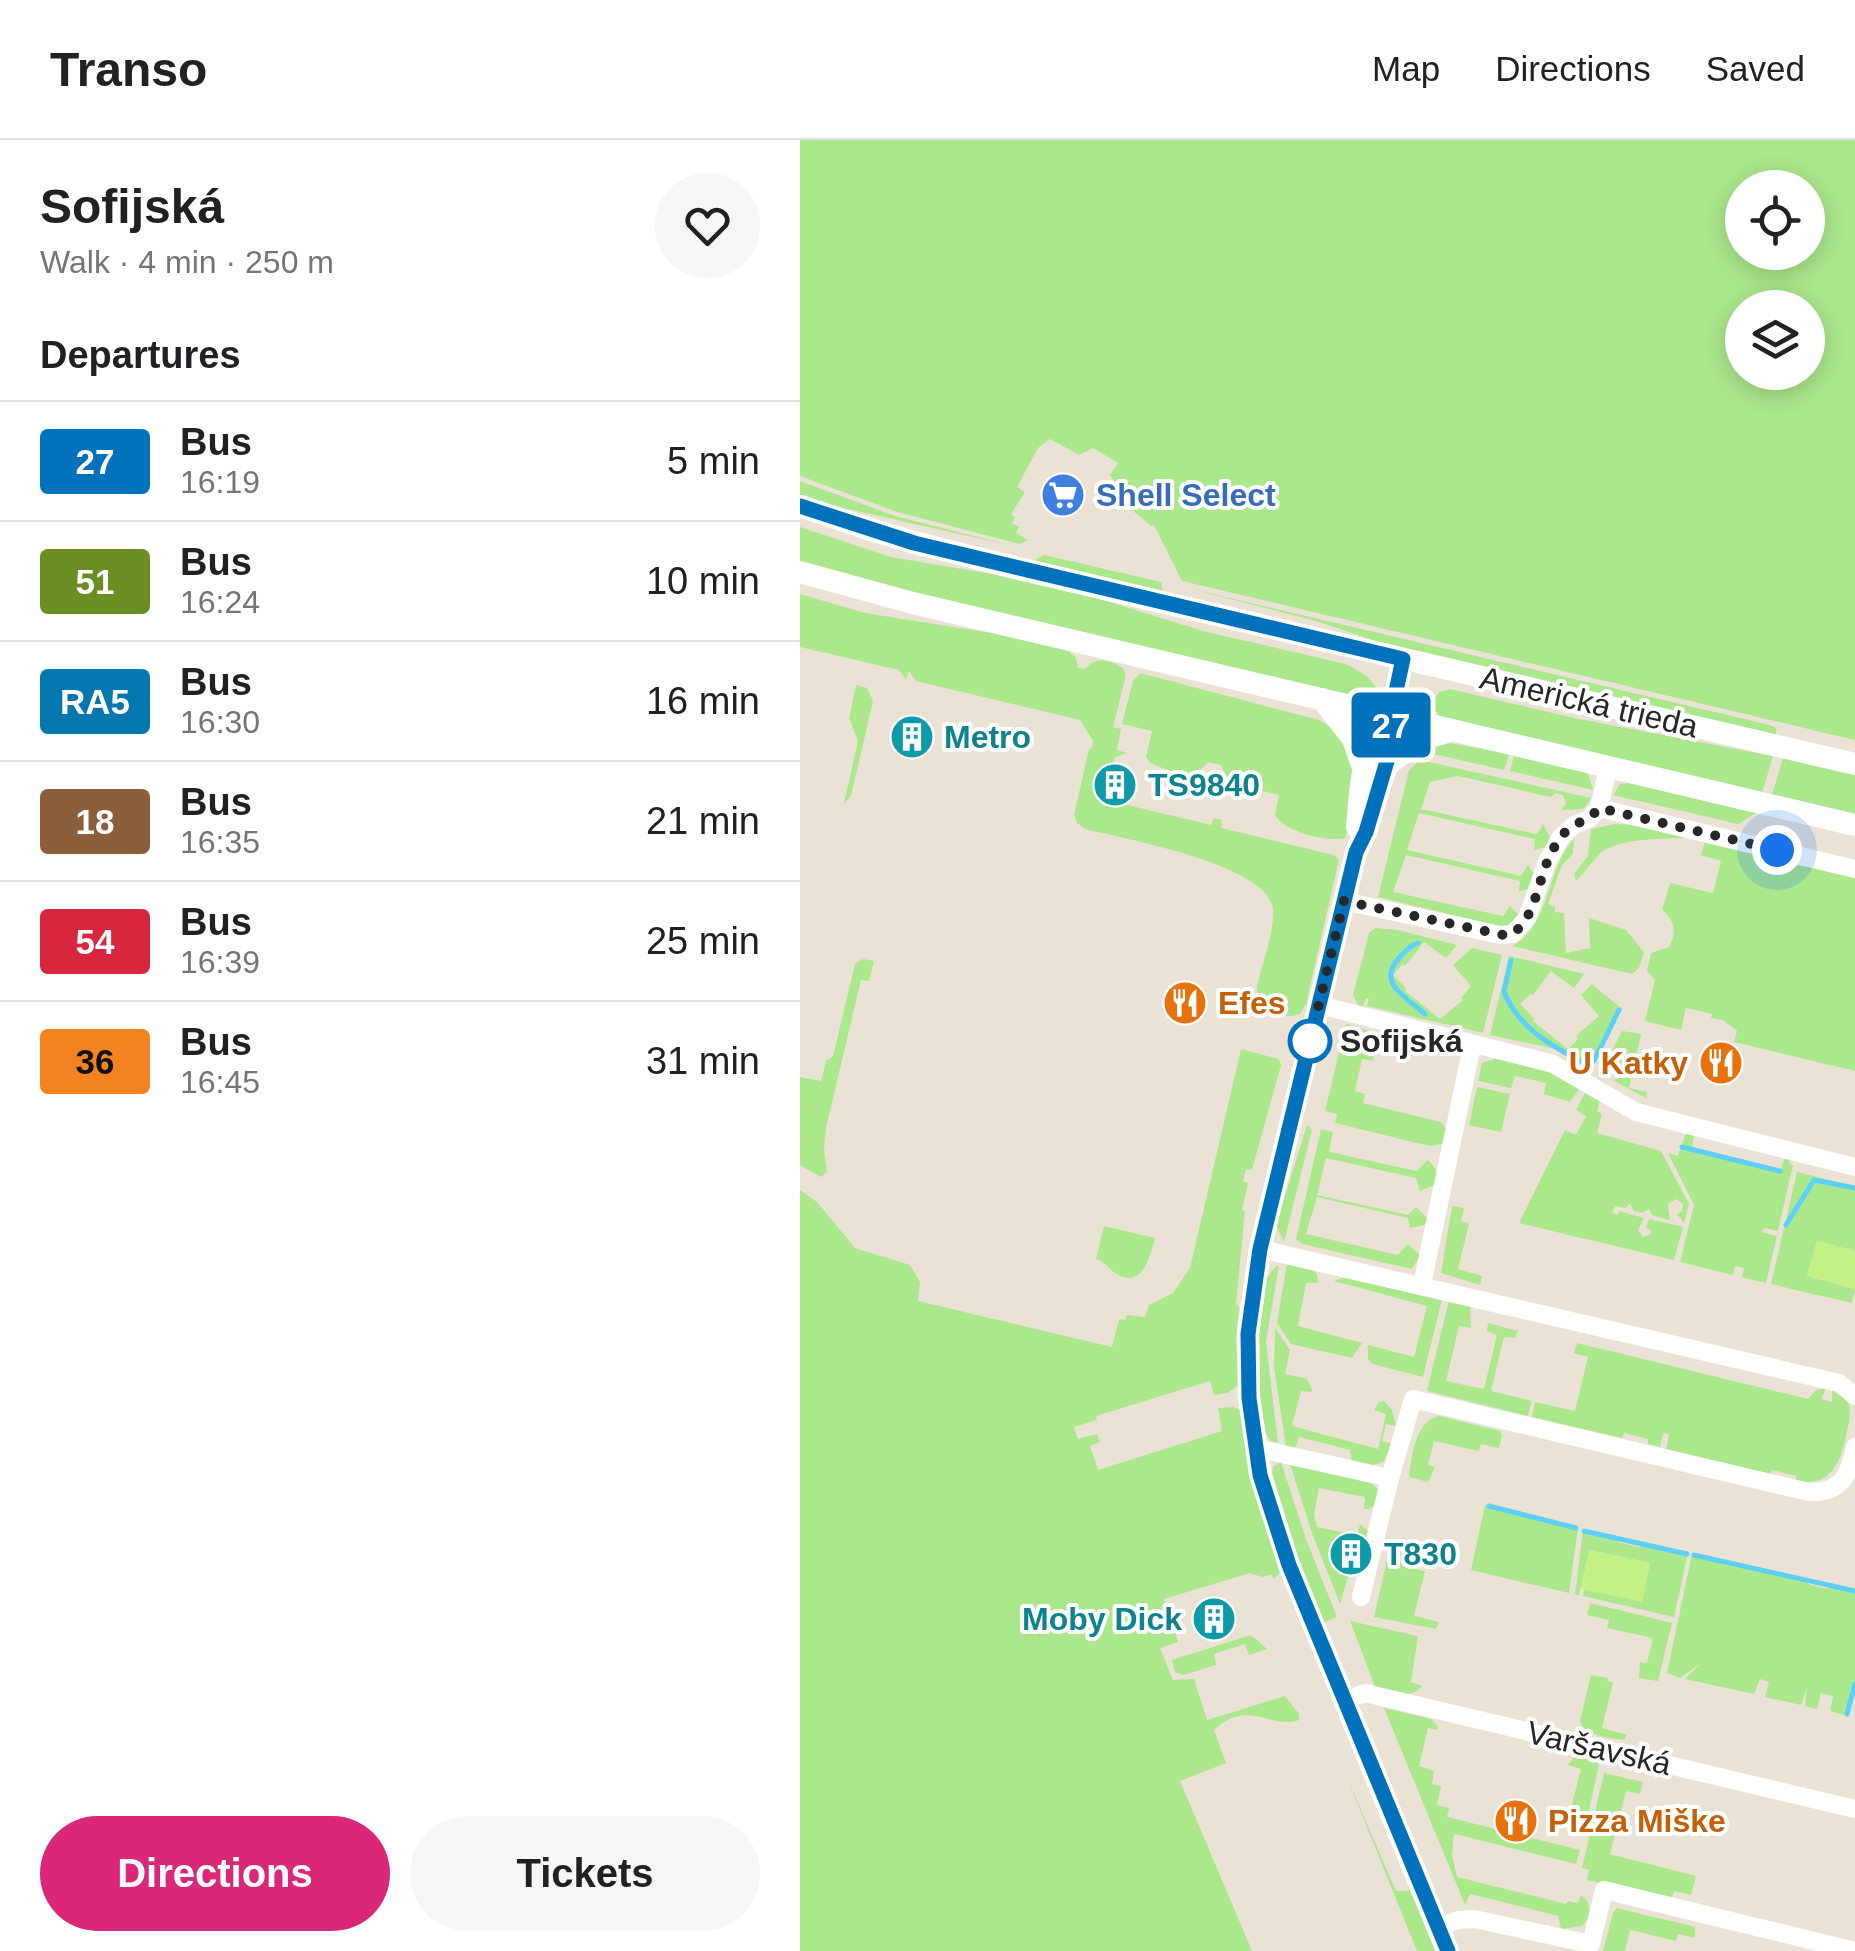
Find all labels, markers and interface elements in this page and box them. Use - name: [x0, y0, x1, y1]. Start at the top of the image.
- text: Transo: [50, 43, 207, 96]
- text: Map: [1372, 49, 1440, 88]
- text: Directions: [1495, 49, 1651, 88]
- text: Saved: [1706, 49, 1805, 88]
- map controls: [1725, 170, 1825, 390]
- button: locate: [1725, 170, 1825, 270]
- button: heart: [655, 173, 760, 278]
- text: Sofijská: [40, 180, 224, 233]
- text: Walk · 4 min · 250 m: [40, 244, 334, 280]
- button: layers: [1725, 290, 1825, 390]
- text: Departures: [40, 334, 241, 376]
- text: Bus: [180, 421, 252, 463]
- text: 5 min: [667, 440, 760, 482]
- text: 27: [76, 442, 114, 481]
- text: 16:19: [180, 464, 260, 500]
- supermarket icon: Shell Select: [1040, 472, 1086, 518]
- place label: Shell Select: [1096, 477, 1276, 513]
- text: Bus: [180, 541, 252, 583]
- text: 10 min: [646, 560, 760, 602]
- text: 51: [76, 562, 114, 601]
- text: 16:24: [180, 584, 260, 620]
- street label: Americká trieda: [1477, 659, 1702, 745]
- text: Bus: [180, 661, 252, 703]
- text: 16 min: [646, 680, 760, 722]
- text: RA5: [60, 682, 130, 721]
- line badge: 27: [1346, 692, 1436, 758]
- text: 16:30: [180, 704, 260, 740]
- text: 27: [1372, 706, 1410, 745]
- building icon: Metro: [889, 714, 935, 760]
- place label: Metro: [944, 719, 1031, 755]
- building icon: TS9840: [1092, 762, 1138, 808]
- place label: TS9840: [1148, 767, 1260, 803]
- text: Bus: [180, 781, 252, 823]
- text: 21 min: [646, 800, 760, 842]
- text: 18: [76, 802, 114, 841]
- text: 16:35: [180, 824, 260, 860]
- your location: [1752, 825, 1802, 875]
- text: Bus: [180, 901, 252, 943]
- text: 25 min: [646, 920, 760, 962]
- text: 54: [76, 922, 114, 961]
- text: 16:39: [180, 944, 260, 980]
- restaurant icon: Efes: [1162, 980, 1208, 1026]
- place label: Efes: [1218, 985, 1286, 1021]
- marker: Sofijská: [1289, 1020, 1331, 1062]
- text: Bus: [180, 1021, 252, 1063]
- place label: Sofijská: [1340, 1023, 1463, 1059]
- text: 31 min: [646, 1040, 760, 1082]
- restaurant icon: U Katky: [1698, 1040, 1744, 1086]
- text: 36: [76, 1042, 114, 1081]
- place label: U Katky: [1569, 1045, 1688, 1081]
- text: 16:45: [180, 1064, 260, 1100]
- building icon: T830: [1328, 1531, 1374, 1577]
- place label: T830: [1384, 1536, 1457, 1572]
- building icon: Moby Dick: [1191, 1596, 1237, 1642]
- place label: Moby Dick: [1022, 1601, 1182, 1637]
- street label: Varšavská: [1523, 1714, 1675, 1782]
- restaurant icon: Pizza Miške: [1493, 1798, 1539, 1844]
- place label: Pizza Miške: [1548, 1803, 1726, 1839]
- button: Directions: [40, 1816, 390, 1931]
- button: Tickets: [410, 1816, 760, 1931]

